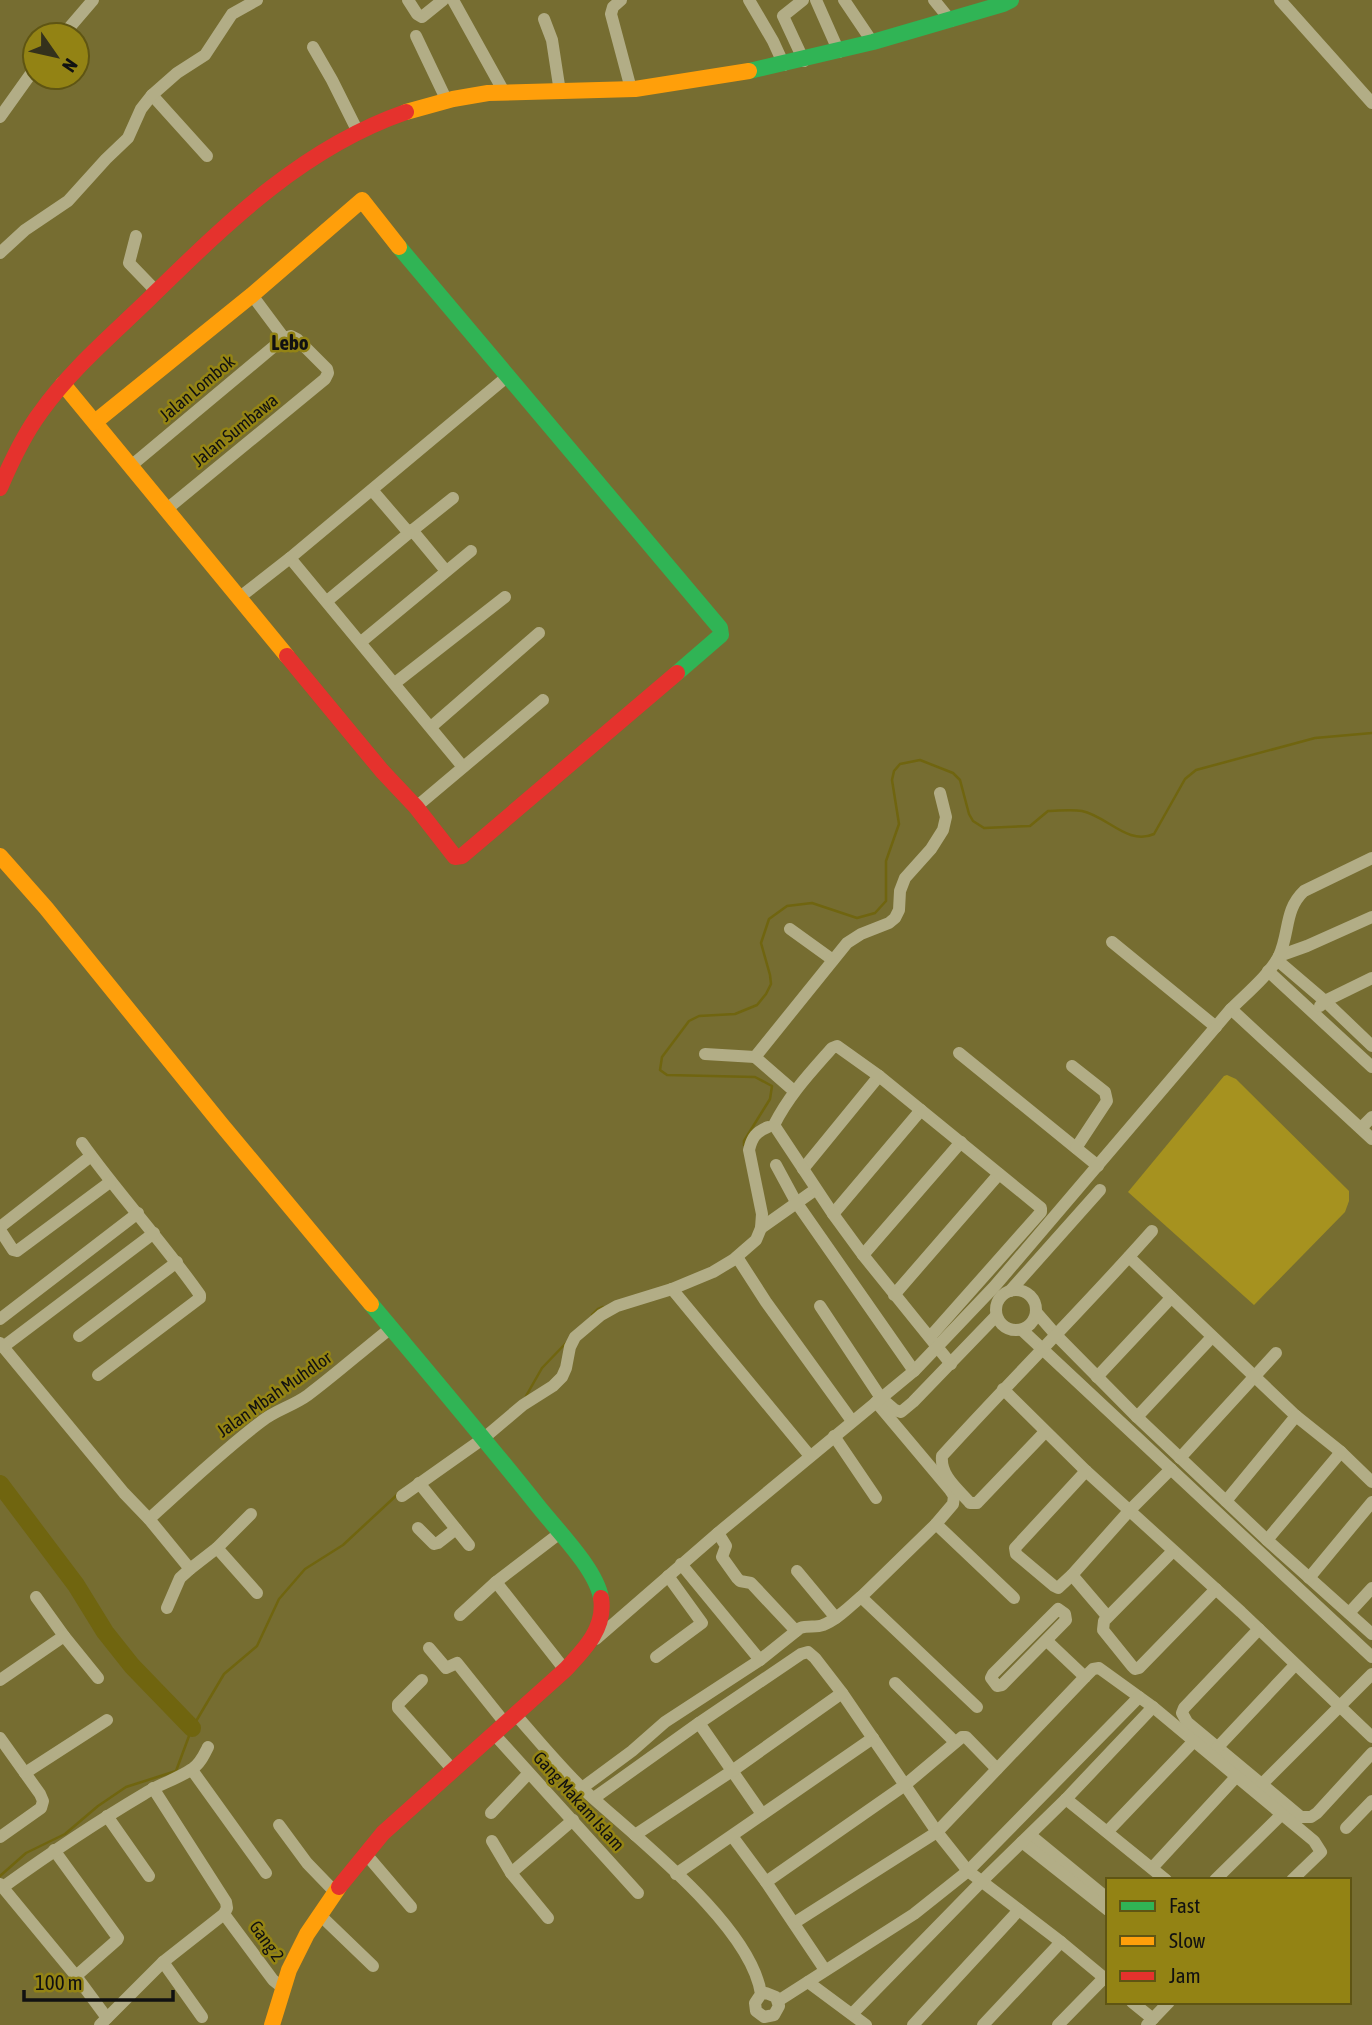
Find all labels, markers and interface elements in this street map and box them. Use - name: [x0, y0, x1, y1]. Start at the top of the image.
- north arrow: [21, 21, 91, 91]
- text: N: [58, 55, 82, 76]
- district label: Lebo: [271, 330, 309, 354]
- street label: Jalan Lombok: [155, 350, 239, 426]
- street label: Jalan Sumbawa: [188, 389, 282, 471]
- street label: Jalan Mbah Muhdlor: [213, 1346, 336, 1441]
- street label: Gang Makam Islam: [529, 1747, 629, 1855]
- legend: [1106, 1878, 1351, 2004]
- text: Fast: [1169, 1893, 1200, 1917]
- street label: Gang 2: [245, 1916, 289, 1966]
- text: Slow: [1169, 1928, 1206, 1952]
- scale bar: [24, 1958, 173, 2002]
- text: Jam: [1169, 1963, 1201, 1987]
- text: 100 m: [35, 1970, 83, 1994]

